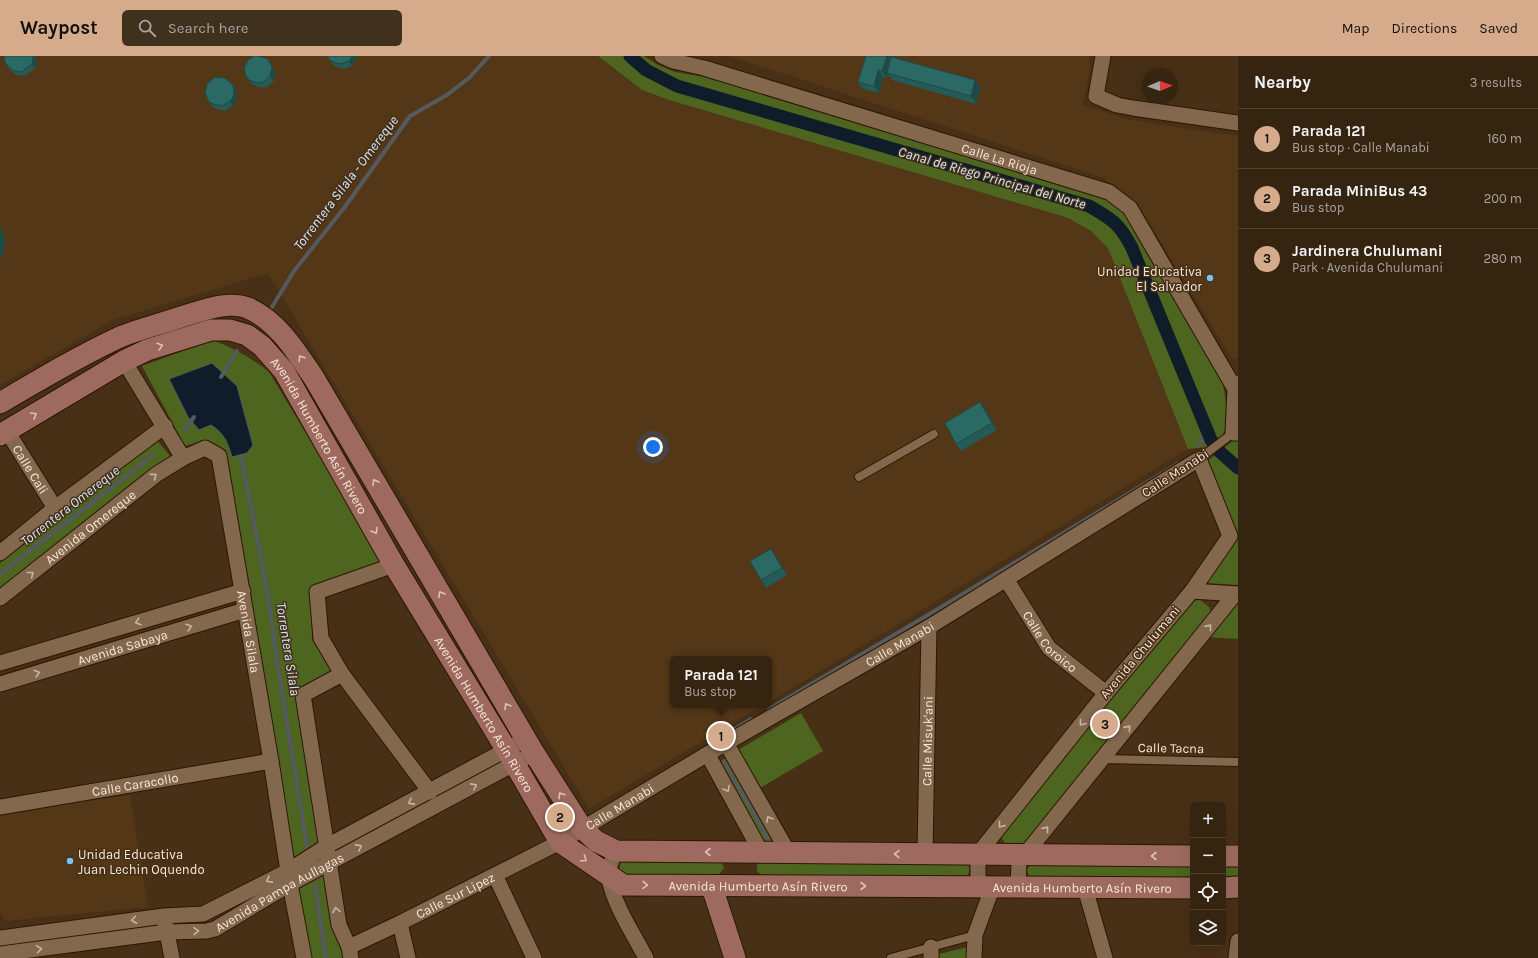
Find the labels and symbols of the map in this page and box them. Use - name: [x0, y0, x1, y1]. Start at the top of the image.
- north arrow: [1142, 68, 1178, 104]
- water label: Torrentera Silala - Omereque: [290, 112, 402, 254]
- street label: Calle La Rioja: [960, 140, 1039, 177]
- water label: Canal de Riego Principal del Norte: [896, 143, 1088, 213]
- place label: Unidad Educativa El Salvador: [1097, 264, 1202, 294]
- marker: Unidad Educativa El Salvador: [1205, 273, 1215, 283]
- one-way arrow: [156, 343, 163, 351]
- street label: Avenida Humberto Asín Rivero: [268, 354, 371, 516]
- one-way arrow: [299, 356, 306, 363]
- one-way arrow: [30, 412, 37, 420]
- your location: [643, 437, 663, 457]
- street label: Calle Cali: [10, 442, 52, 496]
- street label: Calle Manabi: [1139, 446, 1211, 500]
- water label: Torrentera Omereque: [17, 462, 123, 550]
- one-way arrow: [150, 474, 157, 481]
- one-way arrow: [372, 479, 380, 486]
- street label: Avenida Omereque: [42, 486, 139, 567]
- one-way arrow: [370, 527, 377, 534]
- one-way arrow: [26, 572, 33, 579]
- street label: Avenida Silala: [235, 589, 263, 674]
- one-way arrow: [438, 591, 445, 598]
- water label: Torrentera Silala: [272, 601, 304, 697]
- street label: Avenida Chulumani: [1097, 603, 1183, 701]
- street label: Calle Coroico: [1020, 608, 1080, 675]
- one-way arrow: [135, 617, 142, 626]
- street label: Calle Manabi: [863, 618, 937, 669]
- one-way arrow: [185, 623, 192, 632]
- one-way arrow: [1204, 624, 1211, 631]
- street label: Avenida Sabaya: [76, 626, 169, 668]
- street label: Avenida Humberto Asín Rivero: [432, 634, 537, 795]
- one-way arrow: [34, 669, 41, 678]
- street label: Calle Misuk'ani: [919, 696, 935, 786]
- one-way arrow: [504, 703, 511, 710]
- pin: 3: [1092, 709, 1118, 739]
- one-way arrow: [1079, 719, 1086, 726]
- pin: 1: [708, 721, 734, 751]
- one-way arrow: [1123, 726, 1130, 733]
- street label: Calle Tacna: [1138, 740, 1204, 756]
- street label: Calle Caracollo: [91, 769, 179, 799]
- street label: Calle Manabi: [583, 780, 656, 833]
- one-way arrow: [470, 783, 477, 790]
- one-way arrow: [722, 785, 729, 792]
- one-way arrow: [558, 792, 566, 799]
- one-way arrow: [408, 798, 415, 805]
- pin: 2: [547, 802, 573, 832]
- one-way arrow: [766, 815, 773, 823]
- one-way arrow: [999, 821, 1006, 828]
- one-way arrow: [1041, 827, 1048, 834]
- one-way arrow: [355, 844, 363, 851]
- place label: Unidad Educativa Juan Lechin Oquendo: [78, 847, 205, 878]
- one-way arrow: [705, 848, 711, 856]
- street label: Avenida Pampa Aullagas: [212, 849, 346, 935]
- one-way arrow: [894, 850, 900, 858]
- one-way arrow: [1151, 852, 1157, 860]
- one-way arrow: [580, 854, 587, 862]
- marker: Unidad Educativa Juan Lechin Oquendo: [65, 856, 75, 866]
- street label: Calle Sur Lipez: [413, 869, 497, 921]
- one-way arrow: [266, 876, 274, 883]
- street label: Avenida Humberto Asín Rivero: [669, 878, 848, 894]
- street label: Avenida Humberto Asín Rivero: [993, 879, 1172, 895]
- one-way arrow: [642, 881, 648, 890]
- one-way arrow: [860, 882, 866, 890]
- one-way arrow: [332, 907, 341, 913]
- one-way arrow: [131, 915, 137, 924]
- one-way arrow: [193, 927, 199, 935]
- one-way arrow: [36, 945, 42, 954]

